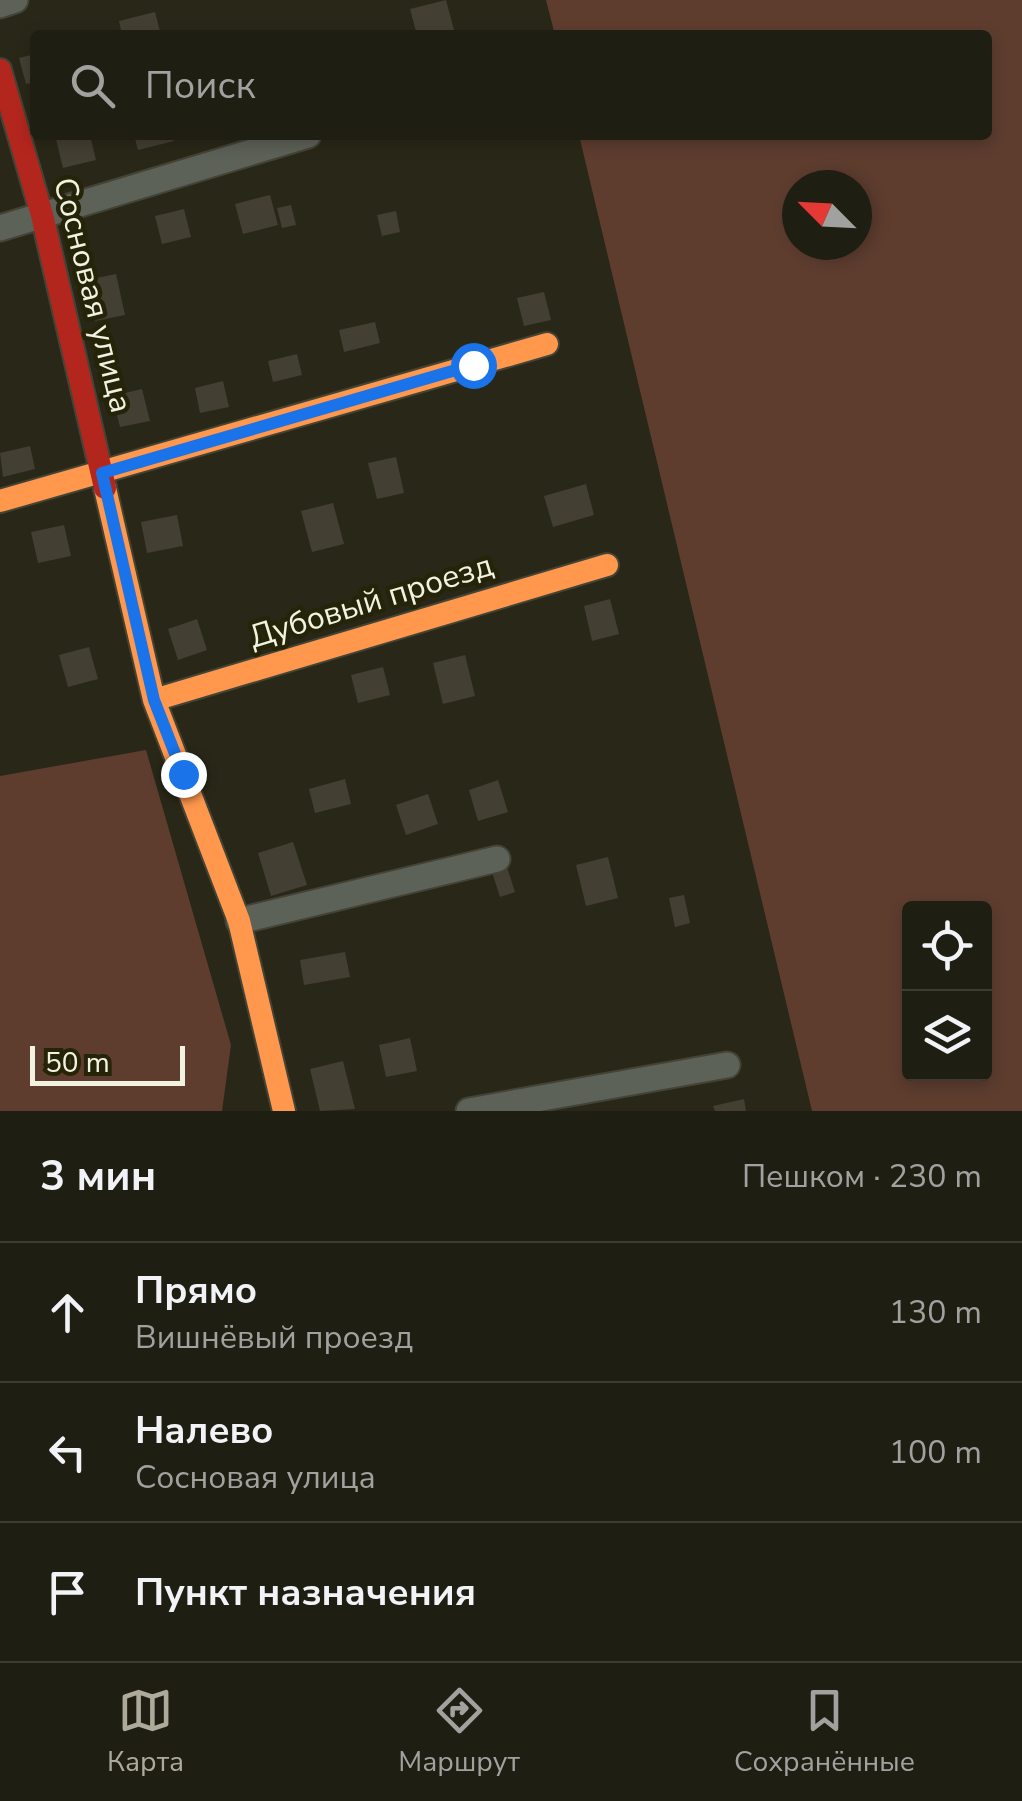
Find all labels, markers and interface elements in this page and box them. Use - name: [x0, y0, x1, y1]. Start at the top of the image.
- search box: [30, 30, 992, 140]
- icon: search: [65, 58, 120, 113]
- text: Поиск: [145, 60, 255, 111]
- north arrow: [782, 170, 872, 260]
- street label: Сосновая улица: [43, 173, 143, 417]
- route start: [451, 343, 497, 389]
- street label: Дубовый проезд: [244, 543, 498, 659]
- route end: [161, 752, 207, 798]
- map controls: [902, 901, 992, 1081]
- button: locate: [902, 901, 992, 991]
- button: layers: [902, 991, 992, 1081]
- scale bar: [30, 1041, 185, 1086]
- text: 50 m: [45, 1044, 110, 1082]
- text: 3 мин: [40, 1148, 156, 1205]
- text: Пешком · 230 m: [742, 1155, 982, 1198]
- text: Прямо: [135, 1265, 257, 1316]
- icon: ahead: [40, 1285, 95, 1340]
- text: 130 m: [889, 1291, 982, 1334]
- text: Вишнёвый проезд: [135, 1316, 413, 1359]
- text: Налево: [135, 1405, 274, 1456]
- icon: left: [40, 1425, 95, 1480]
- text: 100 m: [889, 1431, 982, 1474]
- text: Сосновая улица: [135, 1456, 376, 1499]
- icon: arrive: [40, 1565, 95, 1620]
- text: Пункт назначения: [135, 1567, 476, 1618]
- tab: Карта: [107, 1683, 184, 1781]
- tab: Маршрут: [398, 1683, 520, 1781]
- tab: Сохранённые: [734, 1683, 915, 1781]

